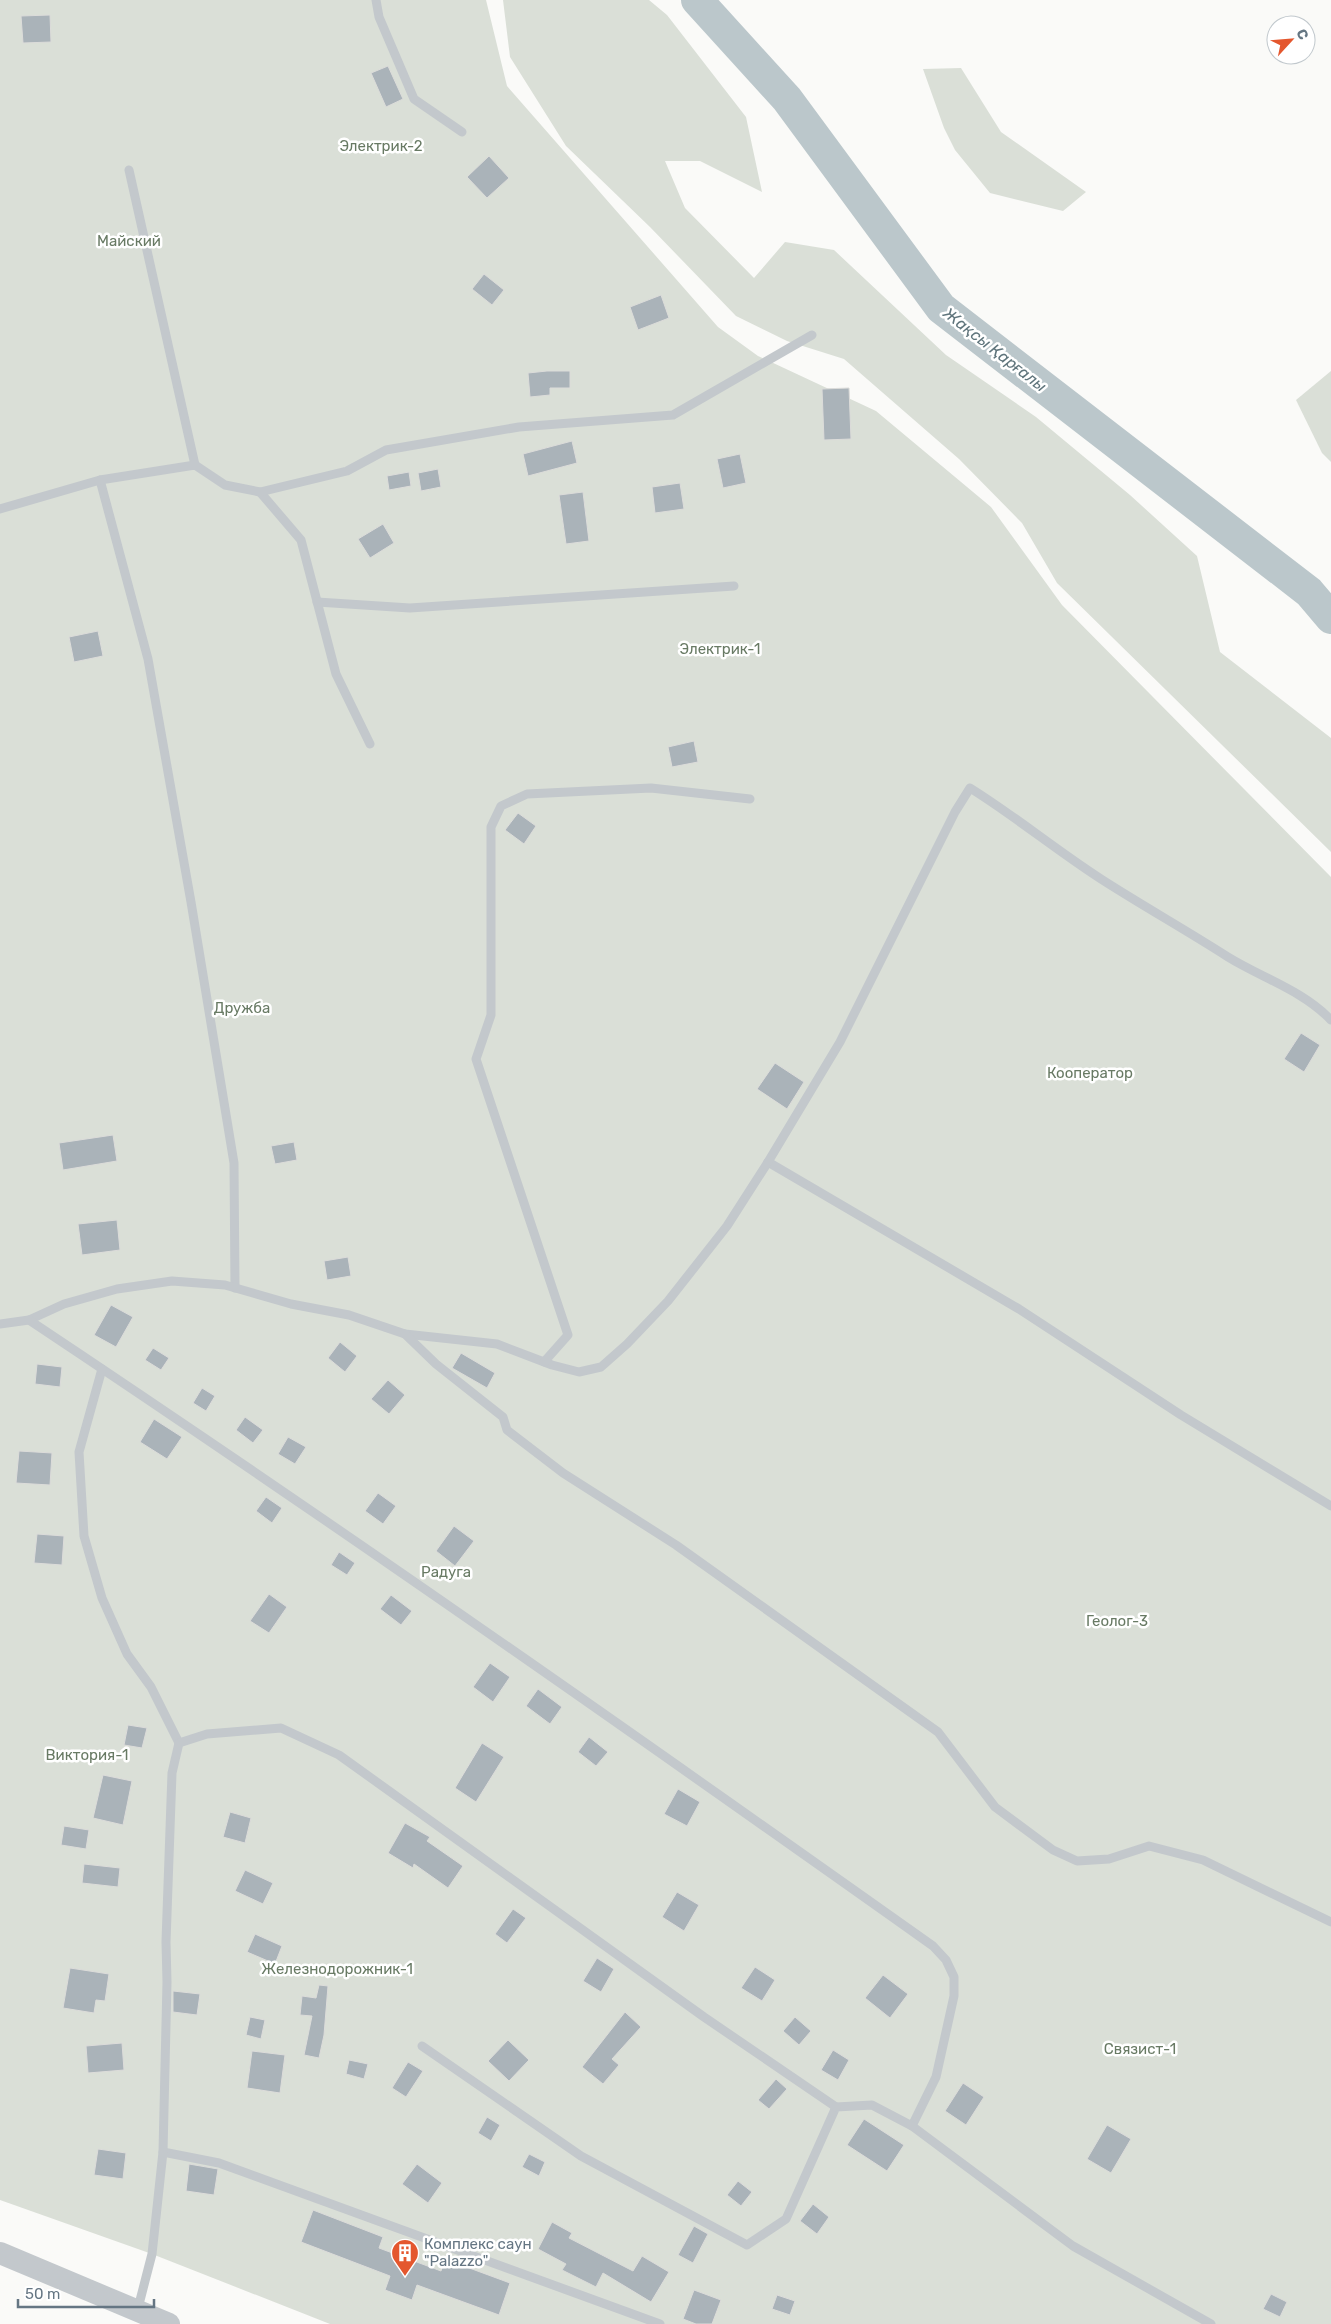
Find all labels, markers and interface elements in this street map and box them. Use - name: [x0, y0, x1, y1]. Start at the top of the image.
- north arrow: [1266, 15, 1316, 65]
- text: С: [1292, 26, 1312, 43]
- park label: Электрик-2: [339, 137, 423, 155]
- park label: Майский: [97, 232, 161, 250]
- water label: Жақсы Қарғалы: [939, 303, 1050, 396]
- park label: Электрик-1: [680, 640, 760, 658]
- park label: Дружба: [214, 999, 270, 1017]
- park label: Кооператор: [1047, 1064, 1133, 1082]
- park label: Радуга: [421, 1563, 471, 1581]
- park label: Геолог-3: [1086, 1612, 1148, 1630]
- park label: Виктория-1: [46, 1746, 128, 1764]
- park label: Железнодорожник-1: [261, 1960, 413, 1978]
- park label: Связист-1: [1104, 2040, 1176, 2058]
- place label: Комплекс саун "Palazzo": [424, 2235, 532, 2270]
- building icon: Комплекс саун "Palazzo": [390, 2238, 420, 2277]
- scale bar: [18, 2276, 154, 2308]
- text: 50 m: [25, 2285, 60, 2303]

